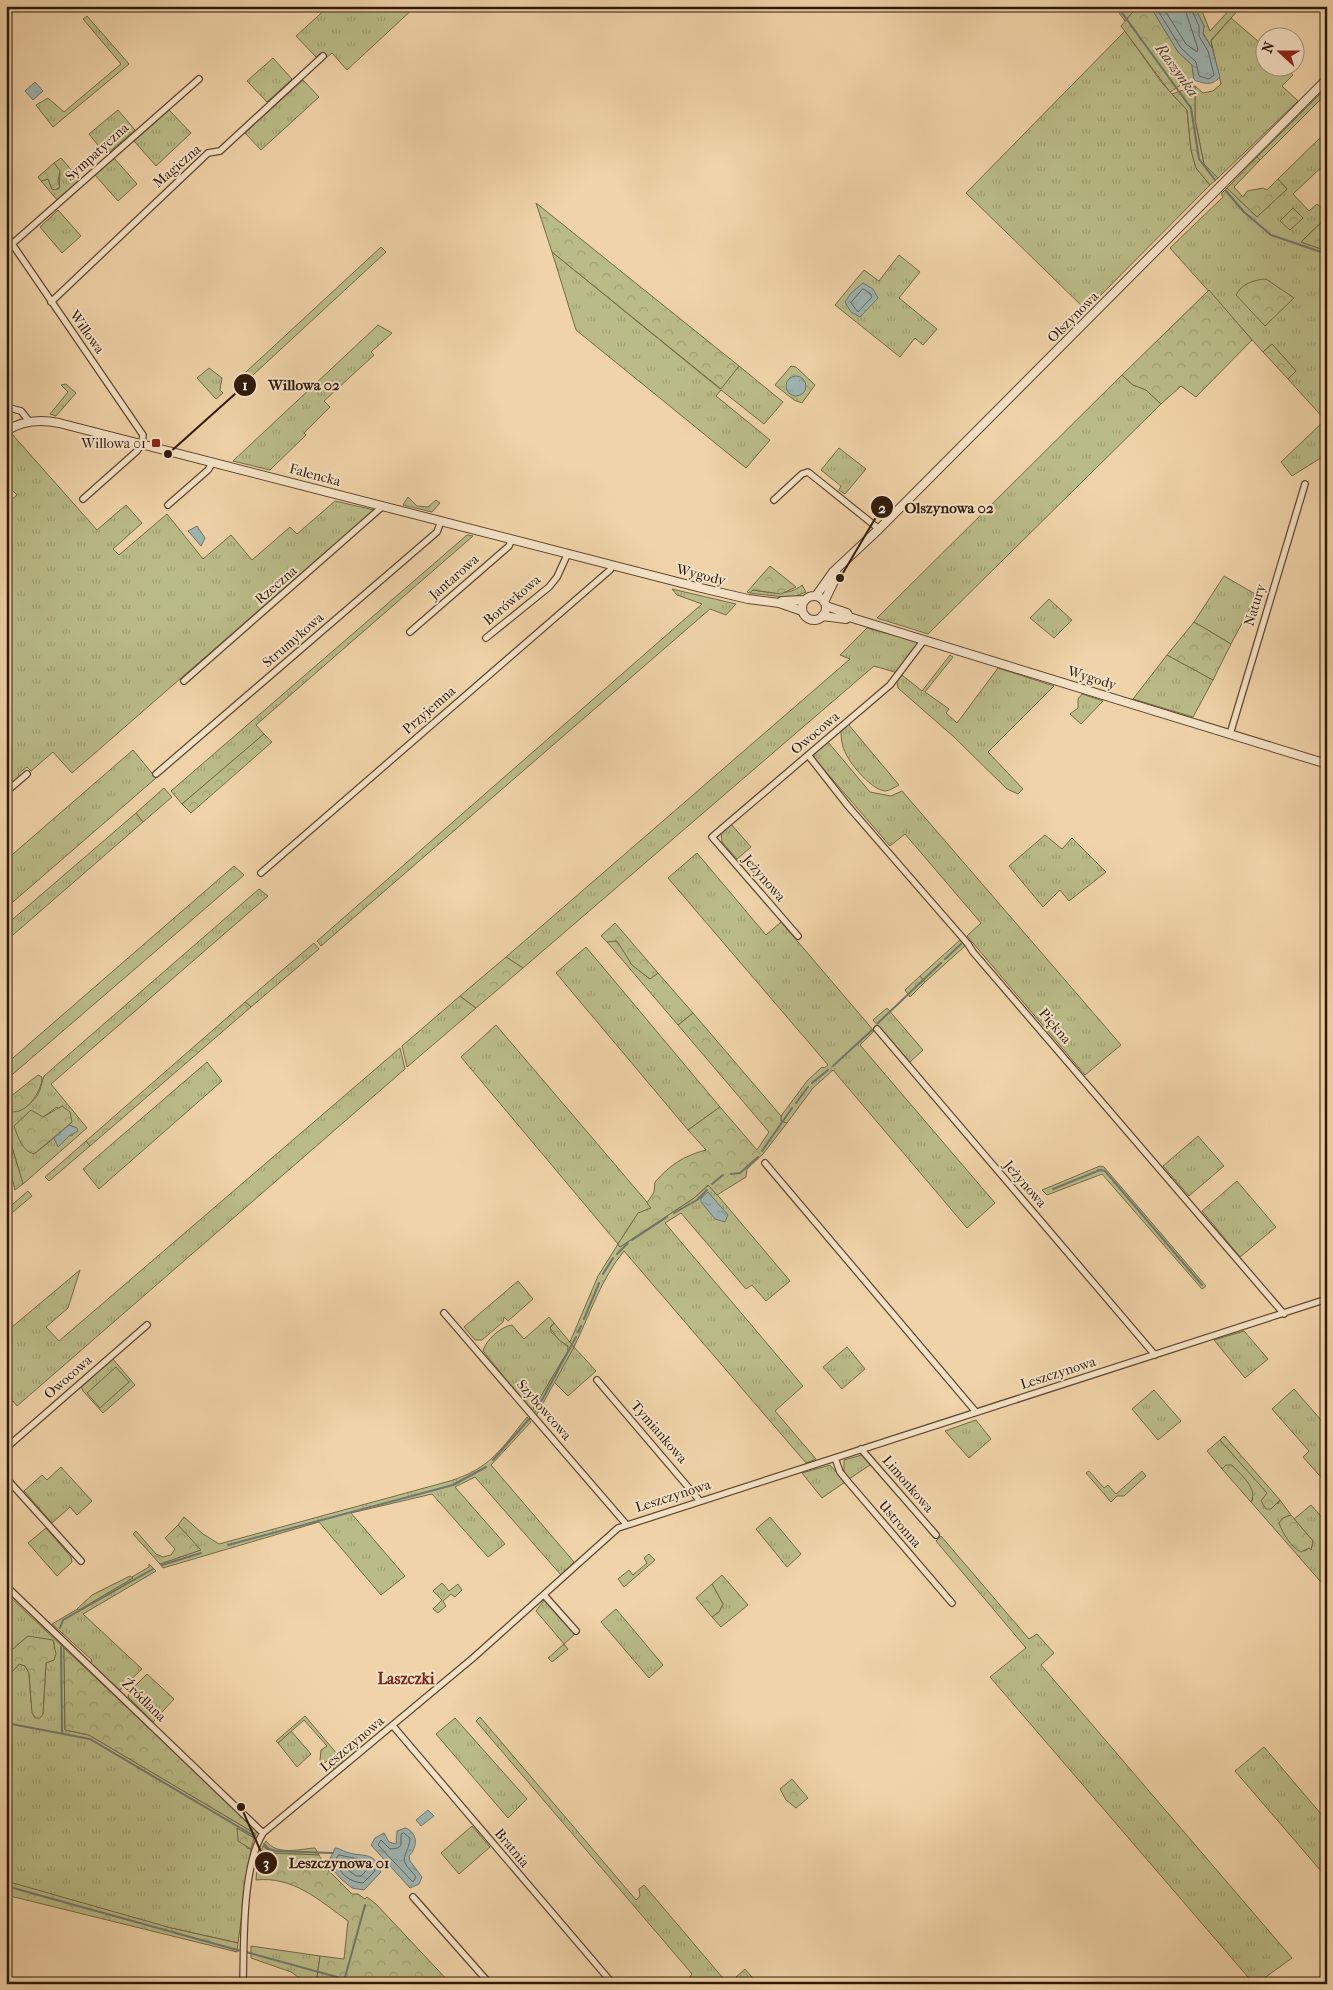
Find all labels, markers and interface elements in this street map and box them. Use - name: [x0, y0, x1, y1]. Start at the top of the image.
- north arrow: [1256, 28, 1306, 78]
- water label: Raszynka: [1151, 39, 1202, 100]
- text: N: [1258, 39, 1278, 56]
- street label: Sympatyczna: [62, 119, 133, 185]
- street label: Magiczna: [150, 140, 205, 191]
- street label: Olszynowa: [1044, 288, 1102, 346]
- street label: Willowa: [65, 306, 108, 357]
- callout: Willowa 02: [233, 370, 350, 400]
- text: 1: [242, 376, 248, 394]
- text: Willowa 02: [267, 376, 340, 394]
- place label: Willowa 01: [80, 435, 146, 452]
- marker: Willowa 01: [150, 437, 162, 449]
- street label: Falencka: [287, 460, 343, 490]
- callout: Olszynowa 02: [869, 492, 1004, 522]
- text: 2: [878, 499, 886, 517]
- text: Olszynowa 02: [904, 499, 994, 517]
- street label: Jantarowa: [425, 550, 483, 604]
- street label: Wygody: [674, 560, 728, 589]
- street label: Rzeczna: [251, 562, 301, 608]
- street label: Borówkowa: [480, 571, 545, 629]
- street label: Natury: [1241, 581, 1270, 628]
- street label: Strumykowa: [259, 609, 327, 671]
- street label: Wygody: [1065, 662, 1119, 694]
- street label: Przyjemna: [399, 682, 459, 738]
- street label: Owocowa: [787, 707, 843, 758]
- street label: Jeżynowa: [738, 850, 789, 906]
- street label: Piękna: [1035, 1005, 1075, 1048]
- street label: Jeżynowa: [999, 1156, 1050, 1212]
- street label: Owocowa: [41, 1351, 96, 1402]
- street label: Leszczynowa: [1018, 1353, 1098, 1393]
- street label: Szybowcowa: [513, 1376, 575, 1444]
- street label: Tymiankowa: [627, 1397, 691, 1467]
- street label: Limonkowa: [879, 1452, 938, 1516]
- street label: Leszczynowa: [633, 1476, 713, 1516]
- street label: Ustronna: [875, 1497, 925, 1551]
- district label: Laszczki: [377, 1669, 435, 1688]
- street label: Źródlana: [118, 1674, 171, 1726]
- street label: Leszczynowa: [317, 1712, 388, 1776]
- street label: Bratnia: [491, 1825, 533, 1871]
- callout: Leszczynowa 01: [253, 1848, 399, 1878]
- text: 3: [263, 1854, 269, 1872]
- text: Leszczynowa 01: [289, 1854, 389, 1872]

